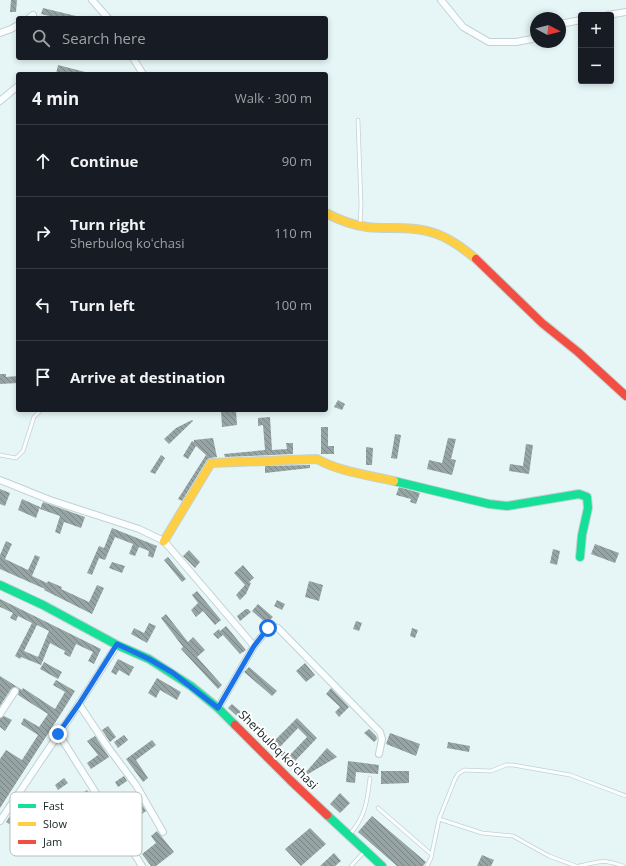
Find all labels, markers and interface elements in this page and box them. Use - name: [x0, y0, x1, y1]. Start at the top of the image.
- north arrow: [530, 12, 566, 48]
- map controls: [578, 12, 614, 84]
- button: +: [578, 12, 614, 48]
- search box: [16, 16, 328, 60]
- icon: search: [30, 27, 52, 49]
- text: Search here: [62, 28, 146, 48]
- button: −: [578, 48, 614, 84]
- text: 4 min: [32, 87, 79, 110]
- text: Walk · 300 m: [235, 89, 312, 107]
- icon: ahead: [32, 150, 54, 172]
- text: Continue: [70, 151, 138, 171]
- text: 90 m: [282, 152, 312, 170]
- text: Turn right: [70, 214, 145, 234]
- icon: right: [32, 222, 54, 244]
- text: 110 m: [274, 224, 312, 242]
- text: Sherbuloq koʻchasi: [70, 234, 185, 252]
- icon: left: [32, 294, 54, 316]
- text: Turn left: [70, 295, 135, 315]
- text: 100 m: [274, 296, 312, 314]
- icon: arrive: [32, 366, 54, 388]
- text: Arrive at destination: [70, 367, 225, 387]
- route start: [259, 619, 277, 637]
- street label: Sherbuloq koʻchasi: [235, 706, 322, 793]
- route end: [49, 725, 67, 743]
- legend: [10, 792, 142, 856]
- text: Fast: [43, 798, 64, 813]
- text: Slow: [43, 816, 67, 831]
- text: Jam: [42, 834, 62, 849]

